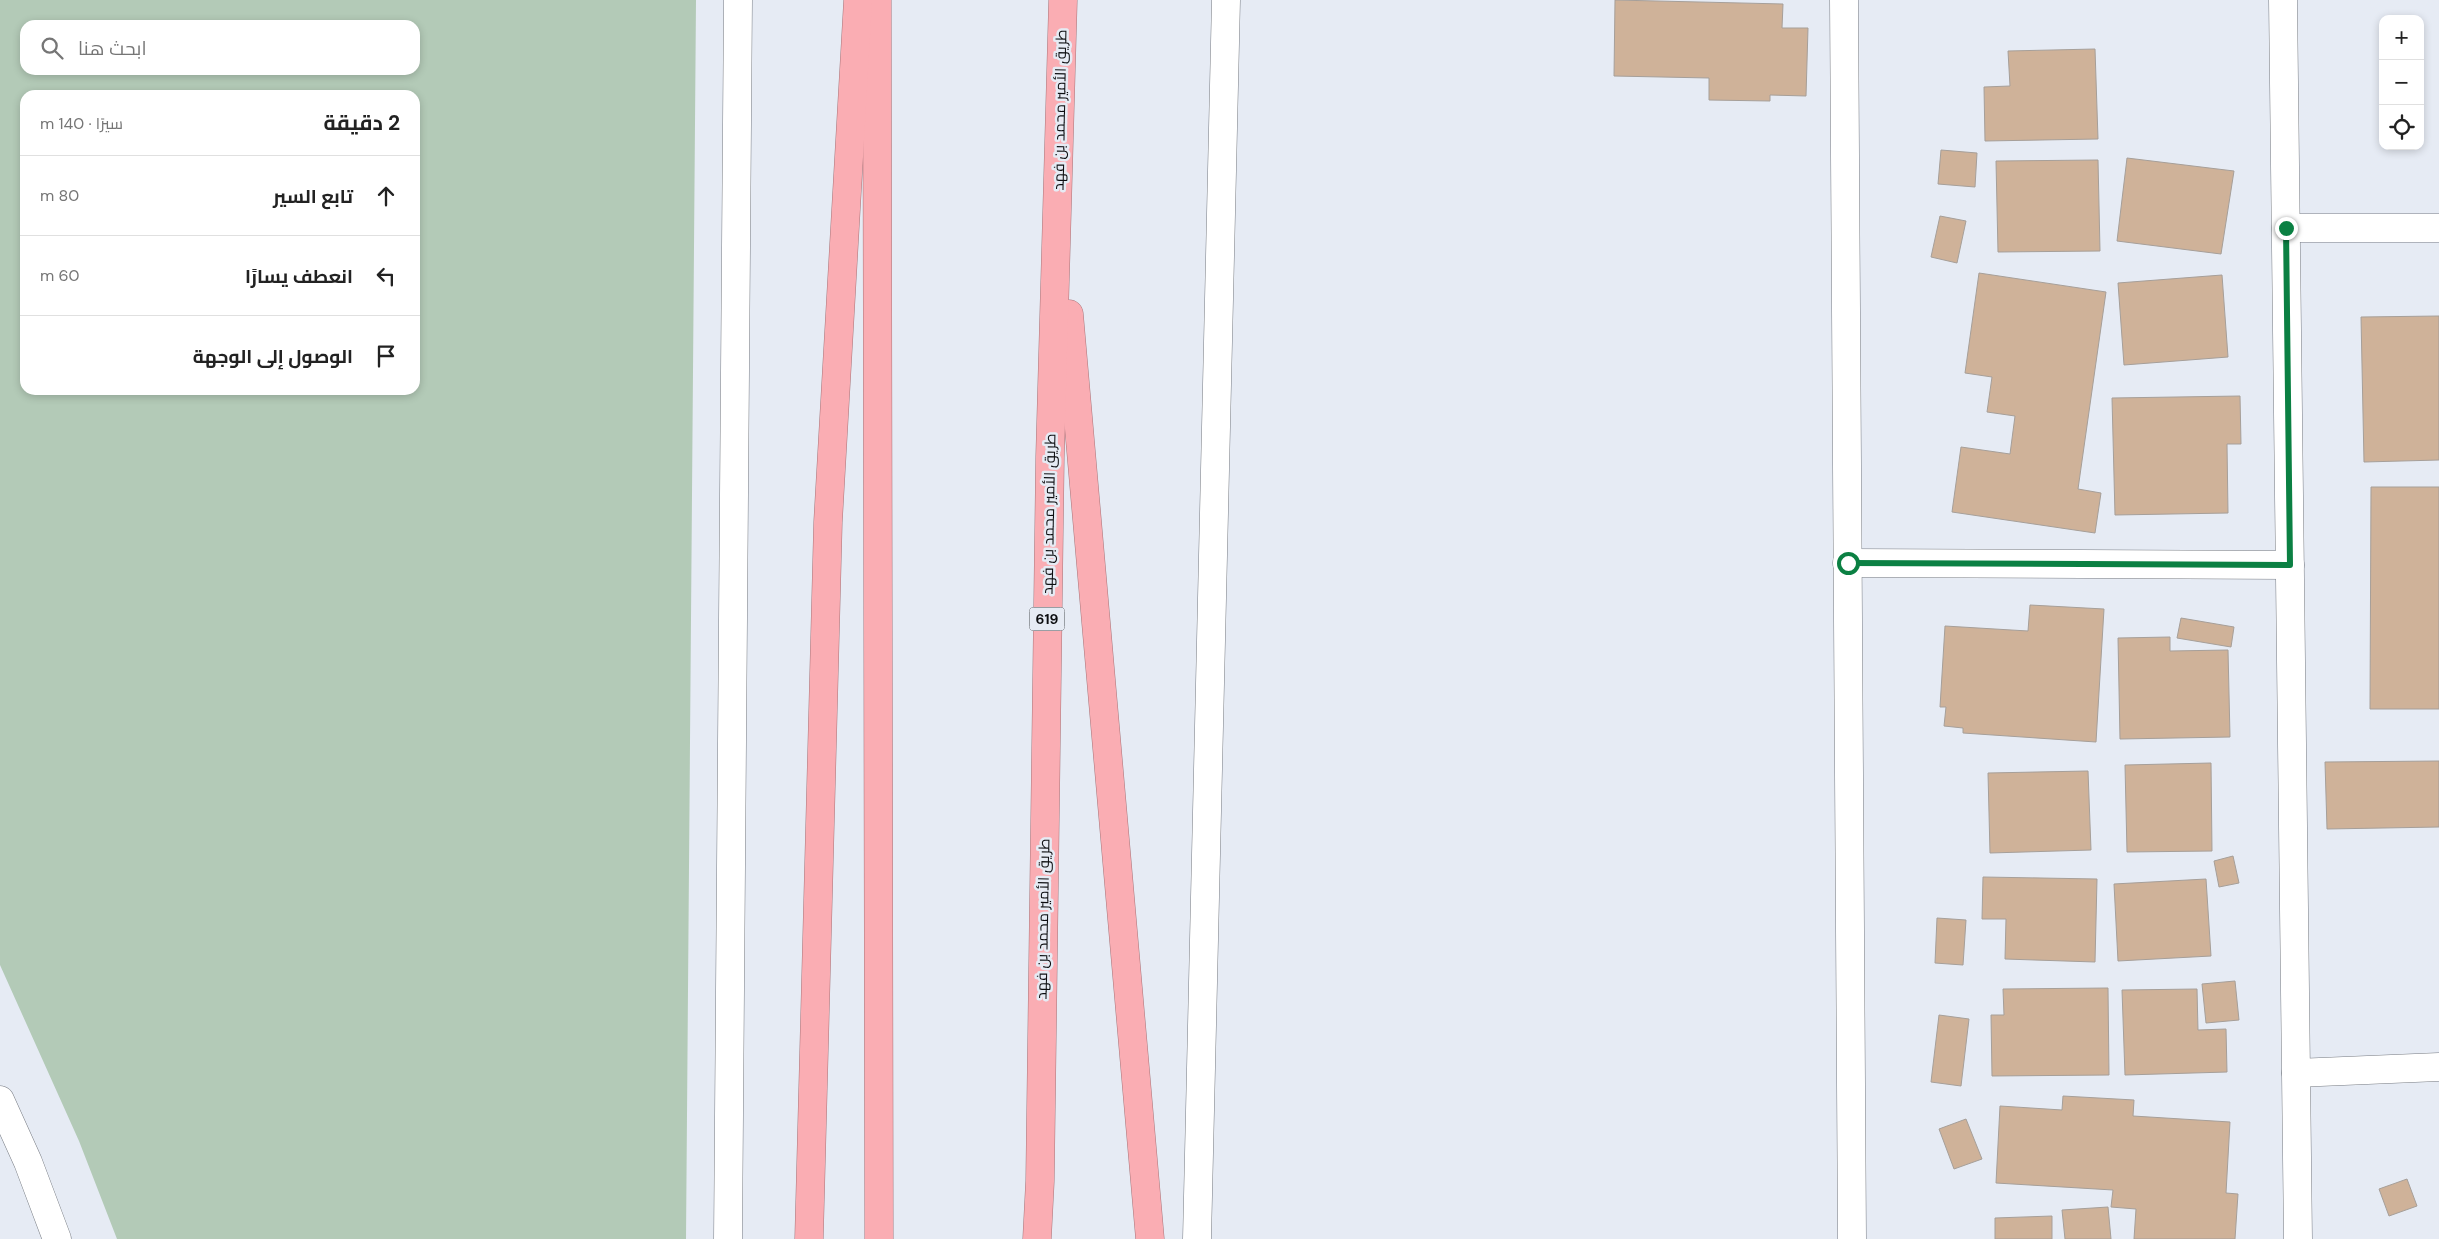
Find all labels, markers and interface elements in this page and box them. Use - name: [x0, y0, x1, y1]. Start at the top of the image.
- map controls: [2379, 15, 2424, 150]
- button: +: [2379, 15, 2424, 60]
- search box: [20, 20, 420, 75]
- street label: طريق الأمير محمد بن فهد: [1049, 29, 1071, 191]
- icon: search: [38, 34, 66, 62]
- text: ابحث هنا: [78, 36, 147, 61]
- button: −: [2379, 60, 2424, 105]
- button: locate: [2379, 105, 2424, 150]
- text: 2 دقيقة: [324, 109, 400, 137]
- text: سيرًا · 140 m: [40, 113, 123, 134]
- icon: ahead: [372, 182, 400, 210]
- text: تابع السير: [273, 184, 353, 209]
- text: 80 m: [40, 185, 79, 206]
- route end: [2275, 217, 2298, 240]
- icon: left: [372, 262, 400, 290]
- text: انعطف يسارًا: [245, 264, 353, 289]
- text: 60 m: [40, 265, 80, 286]
- icon: arrive: [372, 342, 400, 370]
- text: الوصول إلى الوجهة: [193, 344, 353, 369]
- street label: طريق الأمير محمد بن فهد: [1038, 433, 1060, 595]
- route start: [1837, 552, 1860, 575]
- road number: 619: [1030, 608, 1064, 630]
- street label: طريق الأمير محمد بن فهد: [1032, 838, 1054, 1000]

